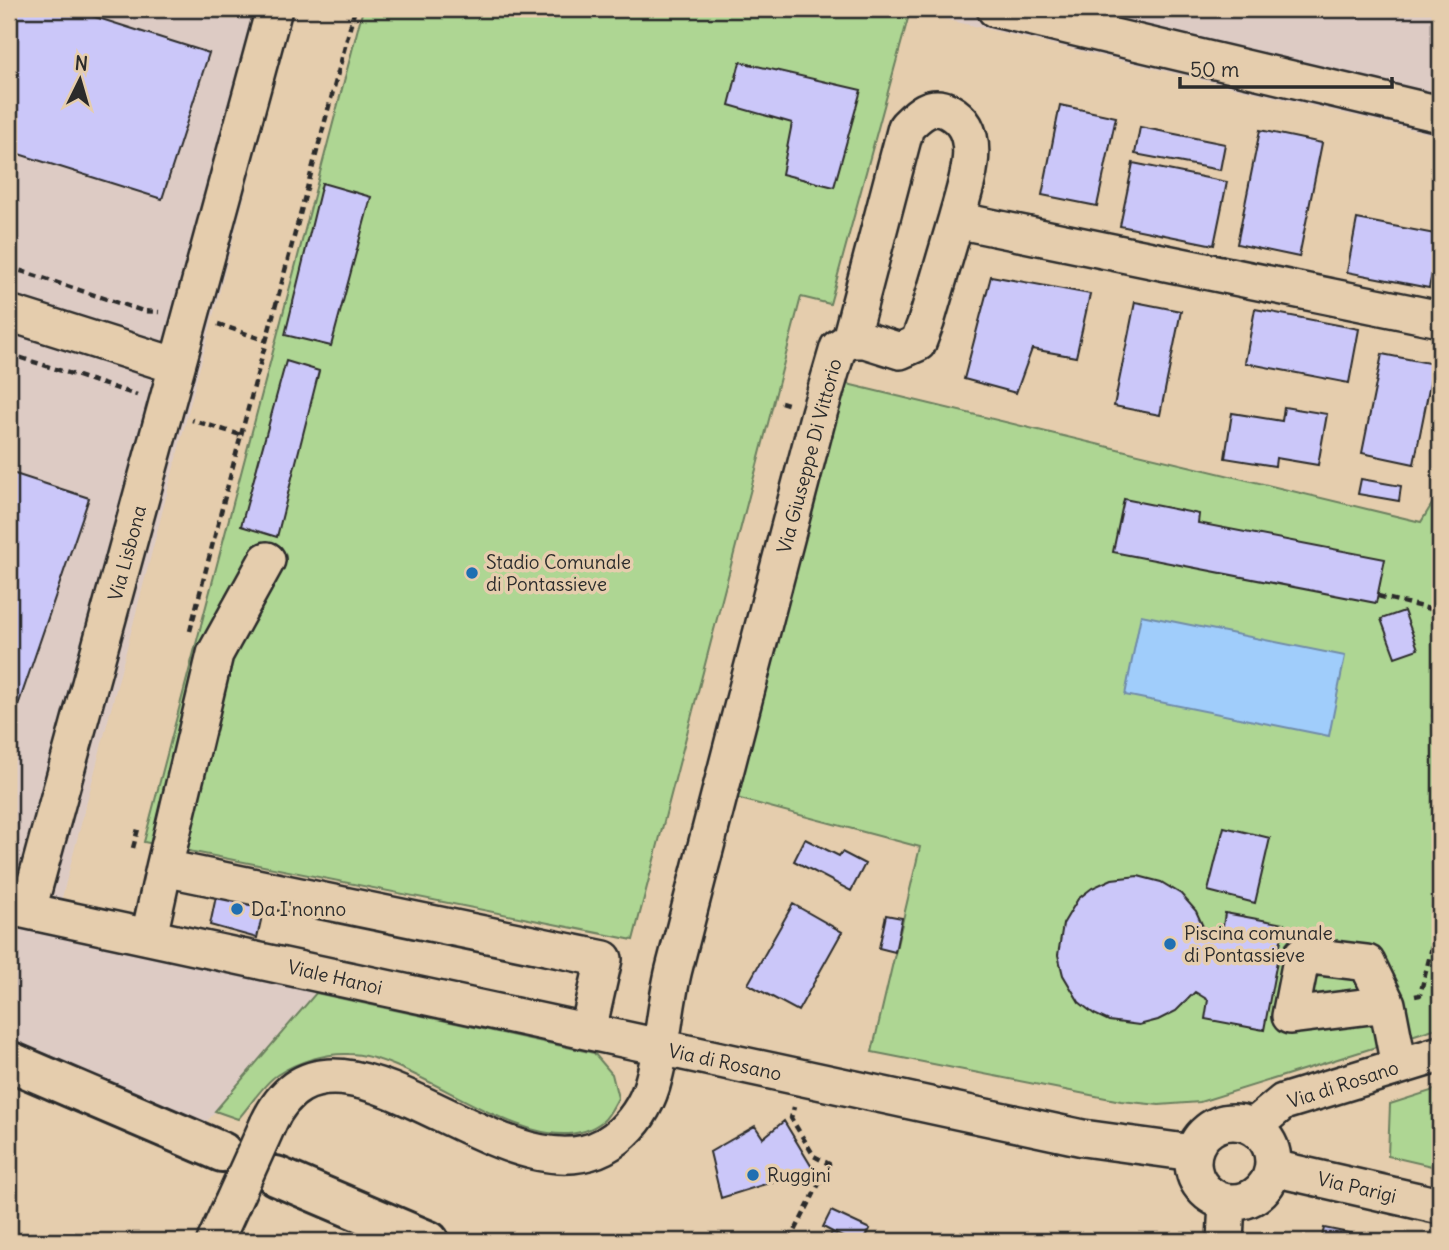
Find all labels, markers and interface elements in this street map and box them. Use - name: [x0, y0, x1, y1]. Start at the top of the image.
- north arrow: [46, 46, 116, 116]
- scale bar: [1180, 46, 1391, 90]
- text: N: [74, 51, 89, 76]
- text: 50 m: [1190, 56, 1239, 83]
- street label: Via Giuseppe Di Vittorio: [771, 356, 847, 556]
- street label: Via Lisbona: [103, 503, 151, 603]
- place label: Stadio Comunale di Pontassieve: [486, 550, 631, 596]
- marker: Stadio Comunale di Pontassieve: [464, 565, 480, 581]
- place label: Da I'nonno: [251, 897, 346, 921]
- marker: Da I'nonno: [229, 901, 245, 917]
- place label: Piscina comunale di Pontassieve: [1184, 921, 1333, 967]
- marker: Piscina comunale di Pontassieve: [1162, 936, 1178, 952]
- street label: Viale Hanoi: [285, 954, 385, 1000]
- street label: Via di Rosano: [666, 1038, 784, 1086]
- street label: Via di Rosano: [1284, 1055, 1402, 1113]
- place label: Ruggini: [767, 1163, 831, 1187]
- street label: Via Parigi: [1315, 1166, 1399, 1208]
- marker: Ruggini: [745, 1167, 761, 1183]

